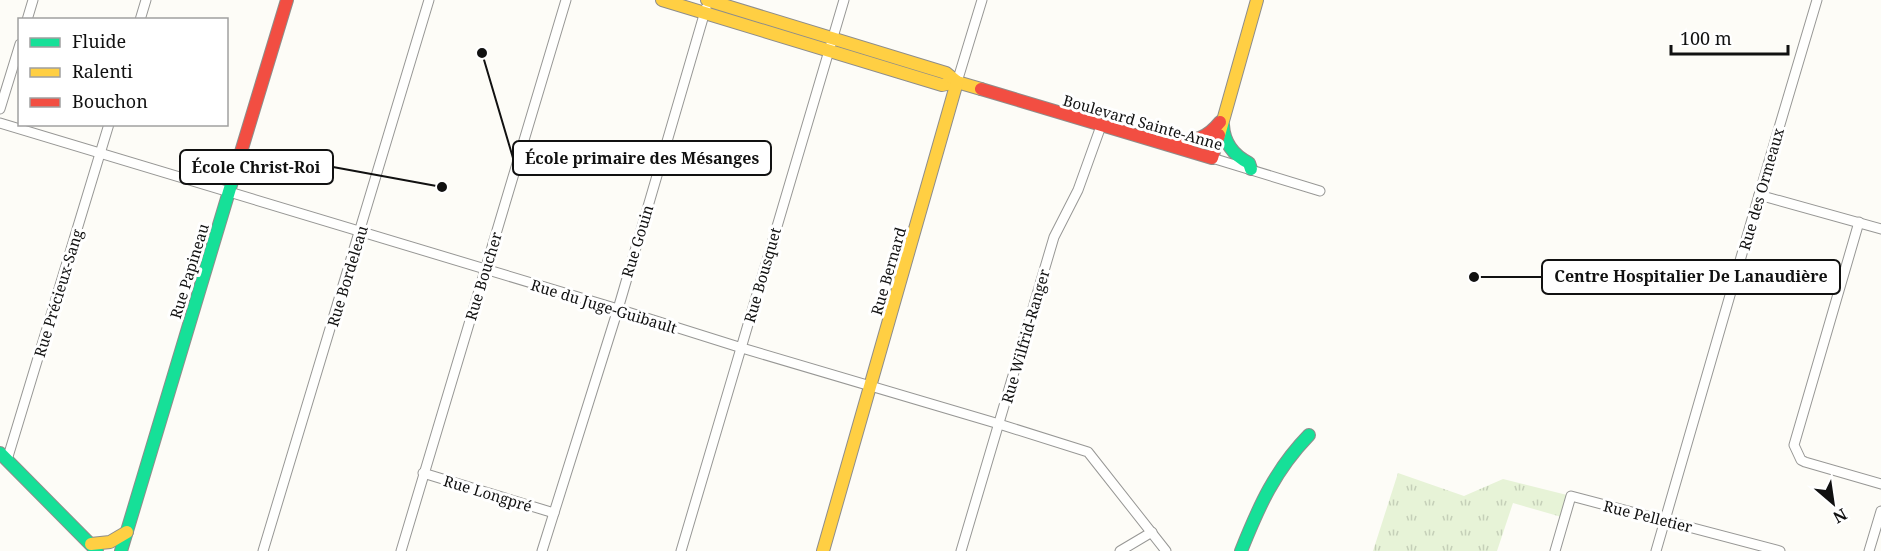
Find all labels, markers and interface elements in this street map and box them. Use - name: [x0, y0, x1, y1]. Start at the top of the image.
- legend: [18, 18, 228, 126]
- scale bar: [1671, 18, 1788, 56]
- text: 100 m: [1680, 26, 1732, 50]
- text: Fluide: [72, 29, 126, 53]
- text: Ralenti: [72, 59, 133, 83]
- text: Bouchon: [72, 89, 148, 113]
- street label: Boulevard Sainte-Anne: [1061, 90, 1225, 154]
- street label: Rue des Ormeaux: [1734, 125, 1788, 252]
- callout: École primaire des Mésanges: [513, 141, 771, 175]
- text: École primaire des Mésanges: [525, 147, 759, 169]
- callout: École Christ-Roi: [180, 150, 333, 184]
- text: École Christ-Roi: [191, 156, 321, 178]
- street label: Rue Gouin: [617, 202, 658, 280]
- street label: Rue Papineau: [165, 221, 213, 321]
- street label: Rue Bordeleau: [322, 223, 372, 329]
- street label: Rue Bousquet: [739, 225, 785, 325]
- street label: Rue Bernard: [866, 225, 910, 317]
- street label: Rue Précieux-Sang: [29, 227, 87, 359]
- street label: Rue Boucher: [460, 229, 506, 323]
- callout: Centre Hospitalier De Lanaudière: [1542, 260, 1840, 294]
- text: Centre Hospitalier De Lanaudière: [1554, 265, 1828, 287]
- street label: Rue Wilfrid-Ranger: [996, 267, 1054, 405]
- street label: Rue du Juge-Guibault: [529, 274, 679, 338]
- street label: Rue Longpré: [441, 470, 535, 516]
- north arrow: [1803, 473, 1863, 533]
- street label: Rue Pelletier: [1601, 495, 1695, 537]
- text: N: [1829, 503, 1851, 529]

